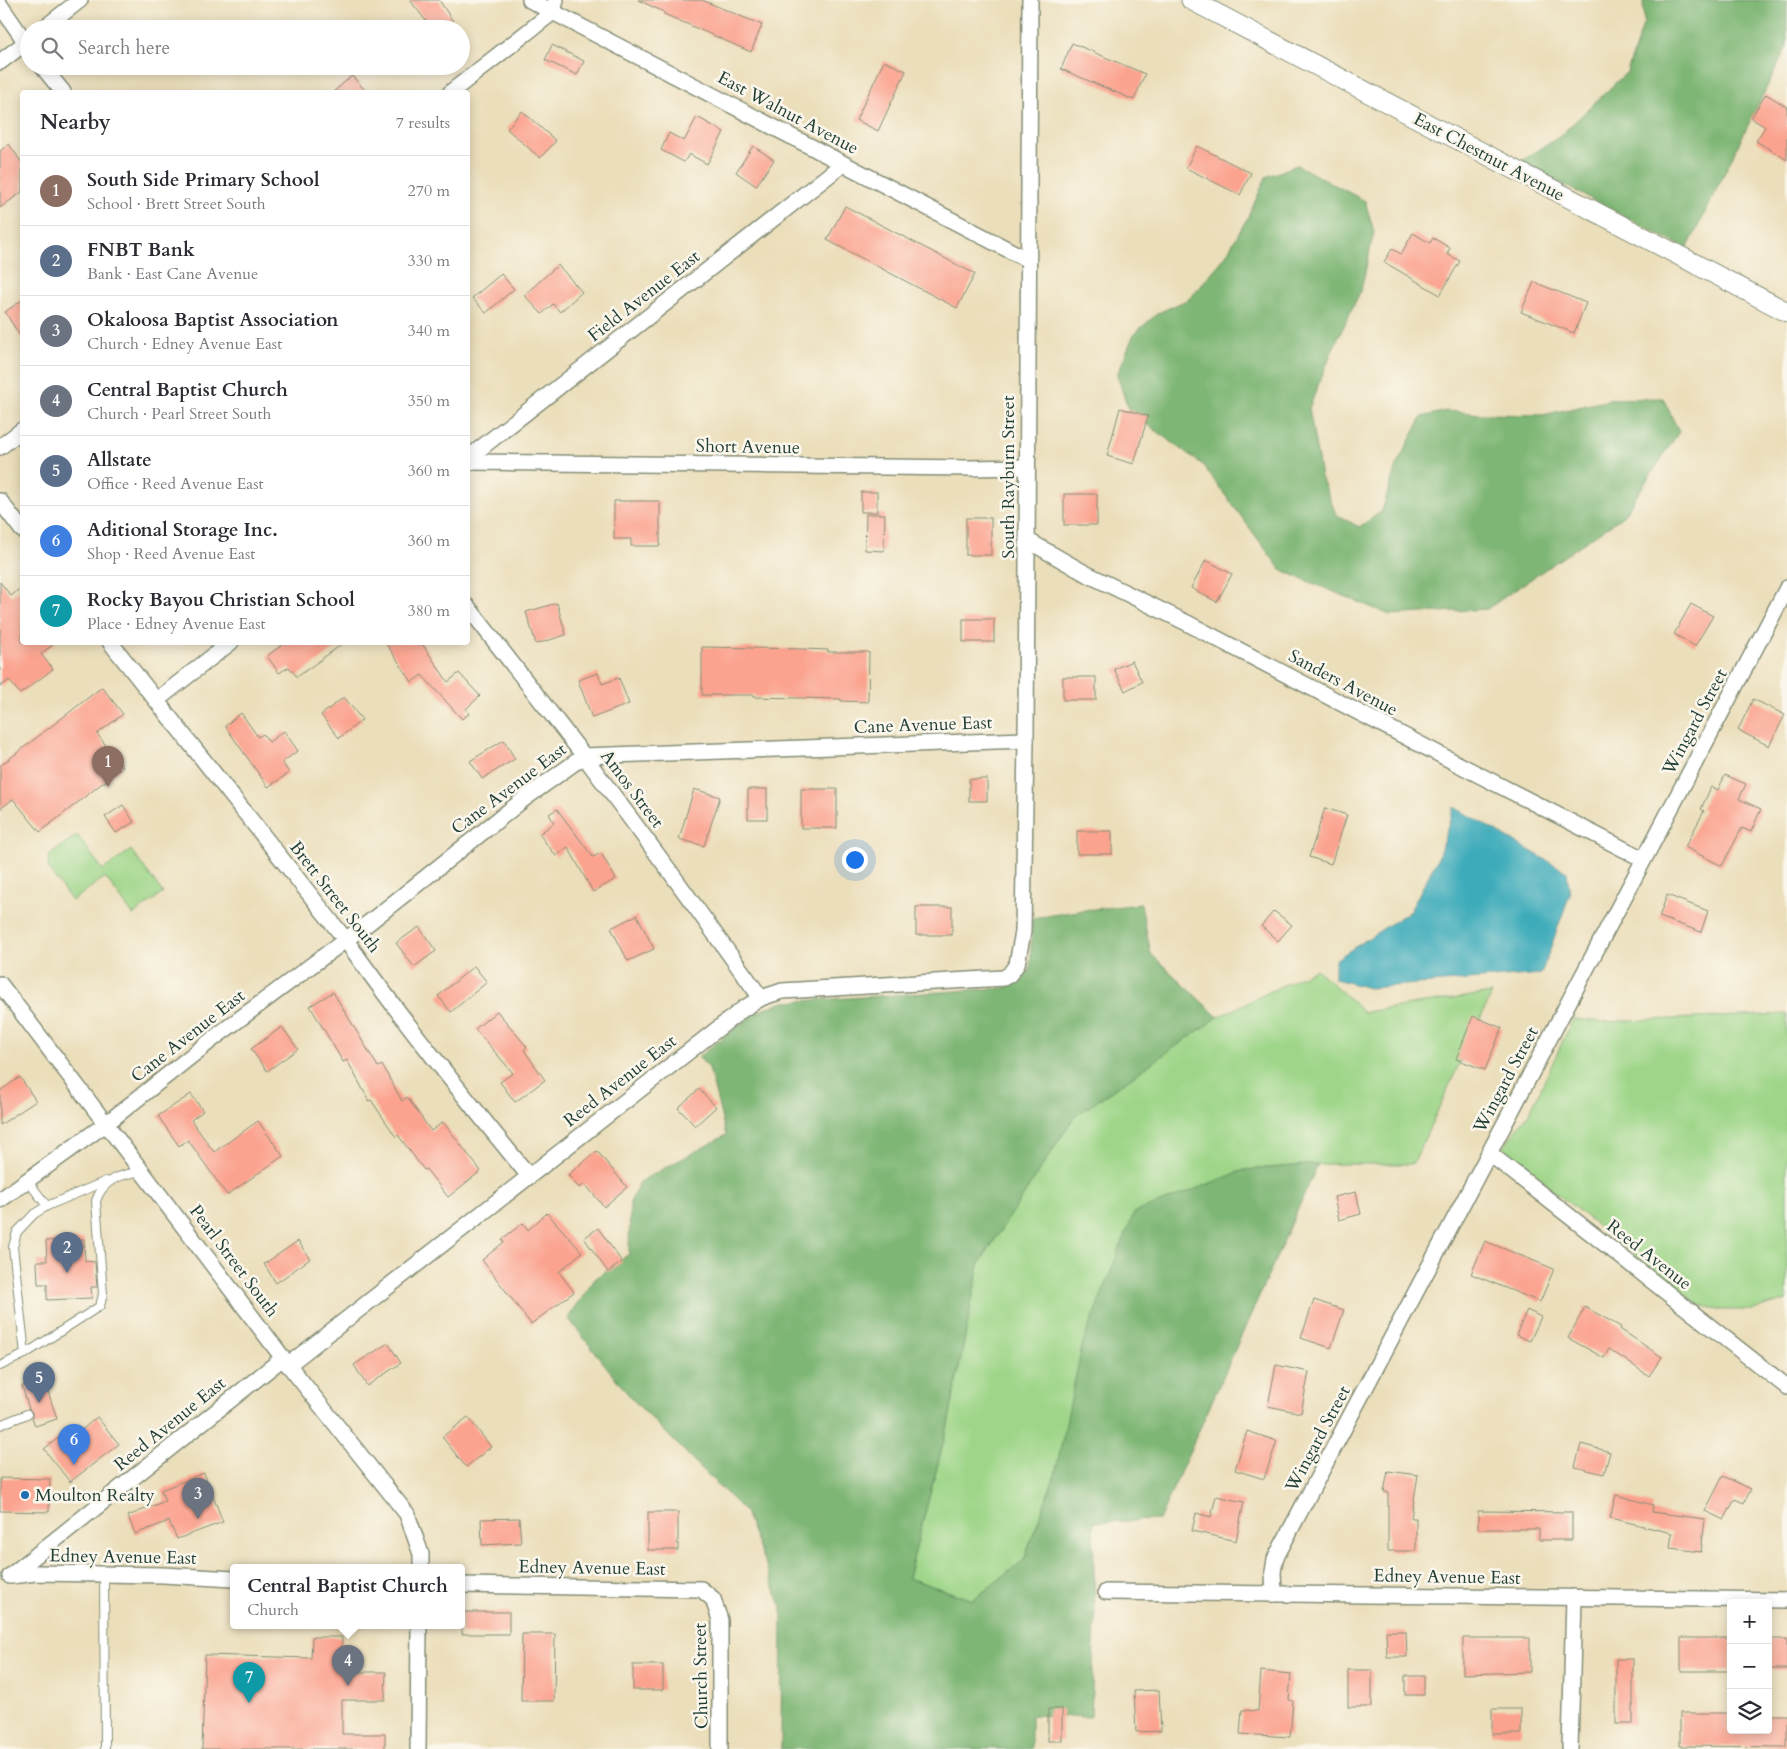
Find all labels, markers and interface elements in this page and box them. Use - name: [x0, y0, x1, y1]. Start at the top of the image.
- search box: [20, 20, 470, 75]
- icon: search: [38, 34, 66, 62]
- text: Search here: [78, 35, 170, 61]
- street label: East Walnut Avenue: [713, 65, 863, 161]
- street label: East Chestnut Avenue: [1409, 107, 1569, 207]
- text: Nearby: [40, 108, 111, 137]
- text: 7 results: [396, 112, 450, 134]
- text: South Side Primary School: [87, 167, 319, 193]
- text: 1: [52, 180, 60, 202]
- text: 270 m: [408, 180, 450, 202]
- text: School · Brett Street South: [87, 193, 266, 215]
- text: FNBT Bank: [87, 237, 195, 263]
- street label: Field Avenue East: [583, 244, 706, 348]
- text: 2: [52, 250, 60, 272]
- text: 330 m: [408, 250, 450, 272]
- text: Bank · East Cane Avenue: [87, 263, 258, 285]
- text: Okaloosa Baptist Association: [87, 307, 338, 333]
- text: 3: [52, 320, 60, 342]
- text: 340 m: [408, 320, 450, 342]
- text: Church · Edney Avenue East: [87, 333, 282, 355]
- text: Central Baptist Church: [87, 377, 288, 403]
- text: 4: [52, 390, 60, 412]
- text: 350 m: [408, 390, 450, 412]
- street label: South Rayburn Street: [996, 395, 1021, 559]
- text: Church · Pearl Street South: [87, 403, 271, 425]
- street label: Short Avenue: [696, 434, 800, 460]
- text: Allstate: [87, 447, 152, 473]
- text: 5: [52, 460, 60, 482]
- text: 360 m: [408, 460, 450, 482]
- text: Office · Reed Avenue East: [87, 473, 264, 495]
- text: Aditional Storage Inc.: [87, 517, 278, 543]
- text: 6: [52, 530, 60, 552]
- text: 360 m: [408, 530, 450, 552]
- text: Shop · Reed Avenue East: [87, 543, 255, 565]
- text: Rocky Bayou Christian School: [87, 587, 355, 613]
- text: 7: [52, 600, 60, 622]
- text: 380 m: [408, 600, 450, 622]
- text: Place · Edney Avenue East: [87, 613, 266, 635]
- street label: Sanders Avenue: [1284, 644, 1402, 722]
- street label: Wingard Street: [1656, 664, 1734, 781]
- street label: Cane Avenue East: [853, 710, 993, 740]
- street label: Cane Avenue East: [446, 737, 572, 841]
- street label: Amos Street: [594, 745, 670, 833]
- pin: 1: [92, 746, 124, 787]
- street label: Brett Street South: [283, 836, 387, 958]
- your location: [842, 847, 868, 873]
- street label: Cane Avenue East: [126, 983, 251, 1089]
- street label: Wingard Street: [1467, 1022, 1545, 1139]
- street label: Reed Avenue East: [558, 1029, 682, 1133]
- street label: Pearl Street South: [183, 1200, 285, 1322]
- street label: Reed Avenue: [1601, 1214, 1697, 1296]
- pin: 2: [51, 1232, 83, 1273]
- pin: 5: [23, 1362, 55, 1403]
- street label: Reed Avenue East: [109, 1371, 231, 1477]
- street label: Wingard Street: [1279, 1381, 1357, 1498]
- pin: 6: [58, 1424, 90, 1465]
- pin: 3: [182, 1478, 214, 1519]
- place label: Moulton Realty: [35, 1483, 155, 1508]
- marker: Moulton Realty: [19, 1489, 31, 1501]
- street label: Edney Avenue East: [49, 1543, 197, 1571]
- street label: Edney Avenue East: [518, 1554, 666, 1582]
- street label: Edney Avenue East: [1373, 1563, 1521, 1591]
- popup: [230, 1564, 465, 1629]
- text: Central Baptist Church: [247, 1573, 448, 1599]
- text: Church: [247, 1599, 299, 1621]
- map controls: [1727, 1599, 1772, 1734]
- button: +: [1727, 1599, 1772, 1644]
- street label: Church Street: [688, 1622, 714, 1729]
- button: −: [1727, 1644, 1772, 1689]
- pin: 4: [332, 1645, 364, 1686]
- pin: 7: [233, 1662, 265, 1703]
- button: layers: [1727, 1689, 1772, 1734]

